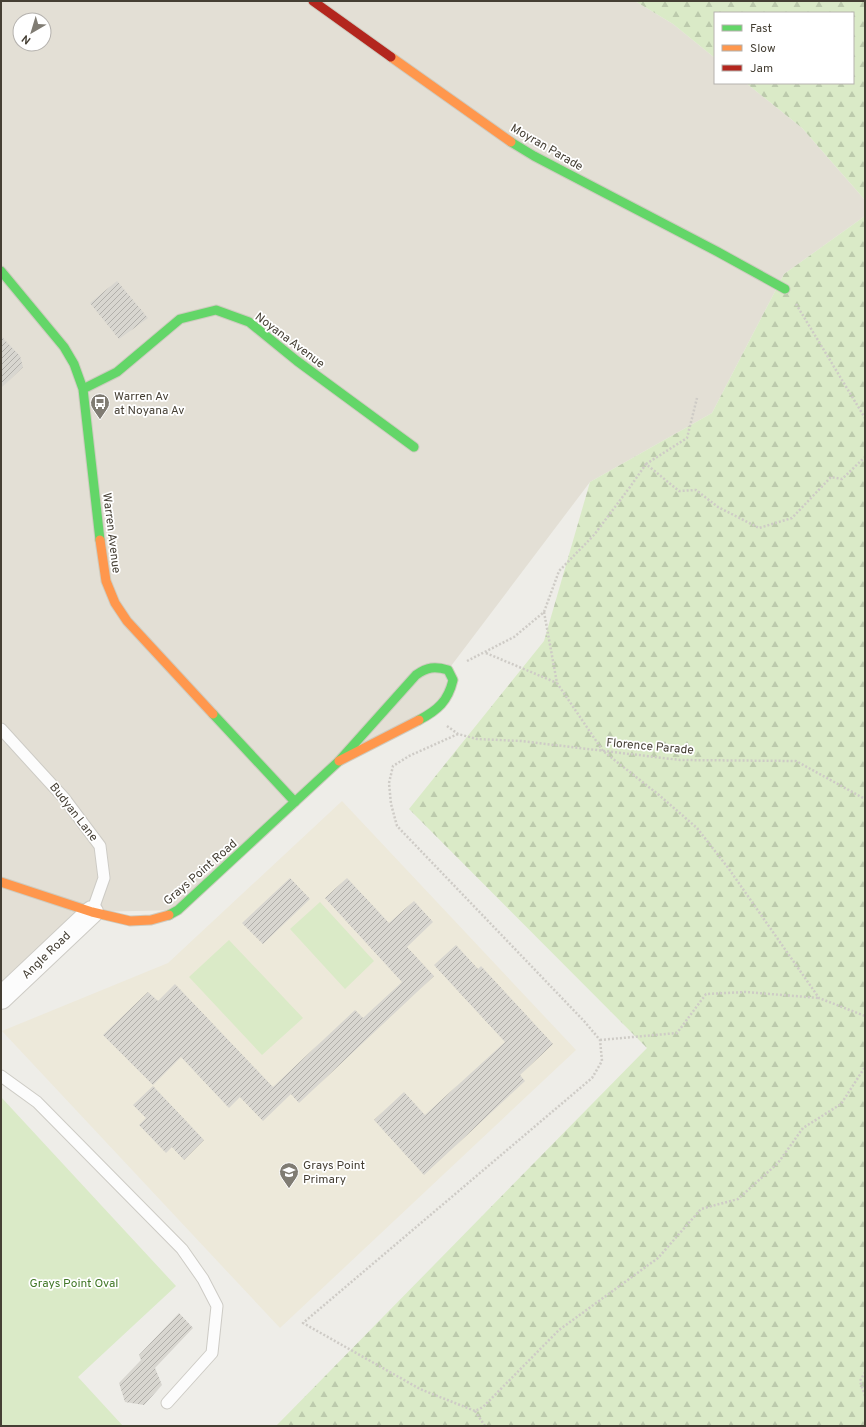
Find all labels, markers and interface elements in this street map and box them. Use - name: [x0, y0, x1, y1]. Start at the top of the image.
- north arrow: [12, 12, 52, 52]
- legend: [714, 12, 854, 84]
- text: Fast: [750, 21, 772, 37]
- text: N: [19, 31, 34, 47]
- text: Slow: [750, 41, 776, 57]
- text: Jam: [750, 61, 773, 77]
- street label: Moyran Parade: [507, 121, 586, 175]
- street label: Noyana Avenue: [251, 309, 327, 372]
- place label: Warren Av at Noyana Av: [114, 389, 184, 419]
- bus stop icon: Warren Av at Noyana Av: [89, 392, 111, 420]
- street label: Warren Avenue: [98, 492, 124, 574]
- street label: Florence Parade: [606, 735, 694, 759]
- street label: Budyan Lane: [45, 780, 101, 845]
- street label: Grays Point Road: [160, 836, 241, 909]
- street label: Angle Road: [19, 928, 75, 983]
- place label: Grays Point Primary: [303, 1158, 365, 1188]
- school or university icon: Grays Point Primary: [278, 1161, 300, 1189]
- park label: Grays Point Oval: [30, 1276, 118, 1292]

